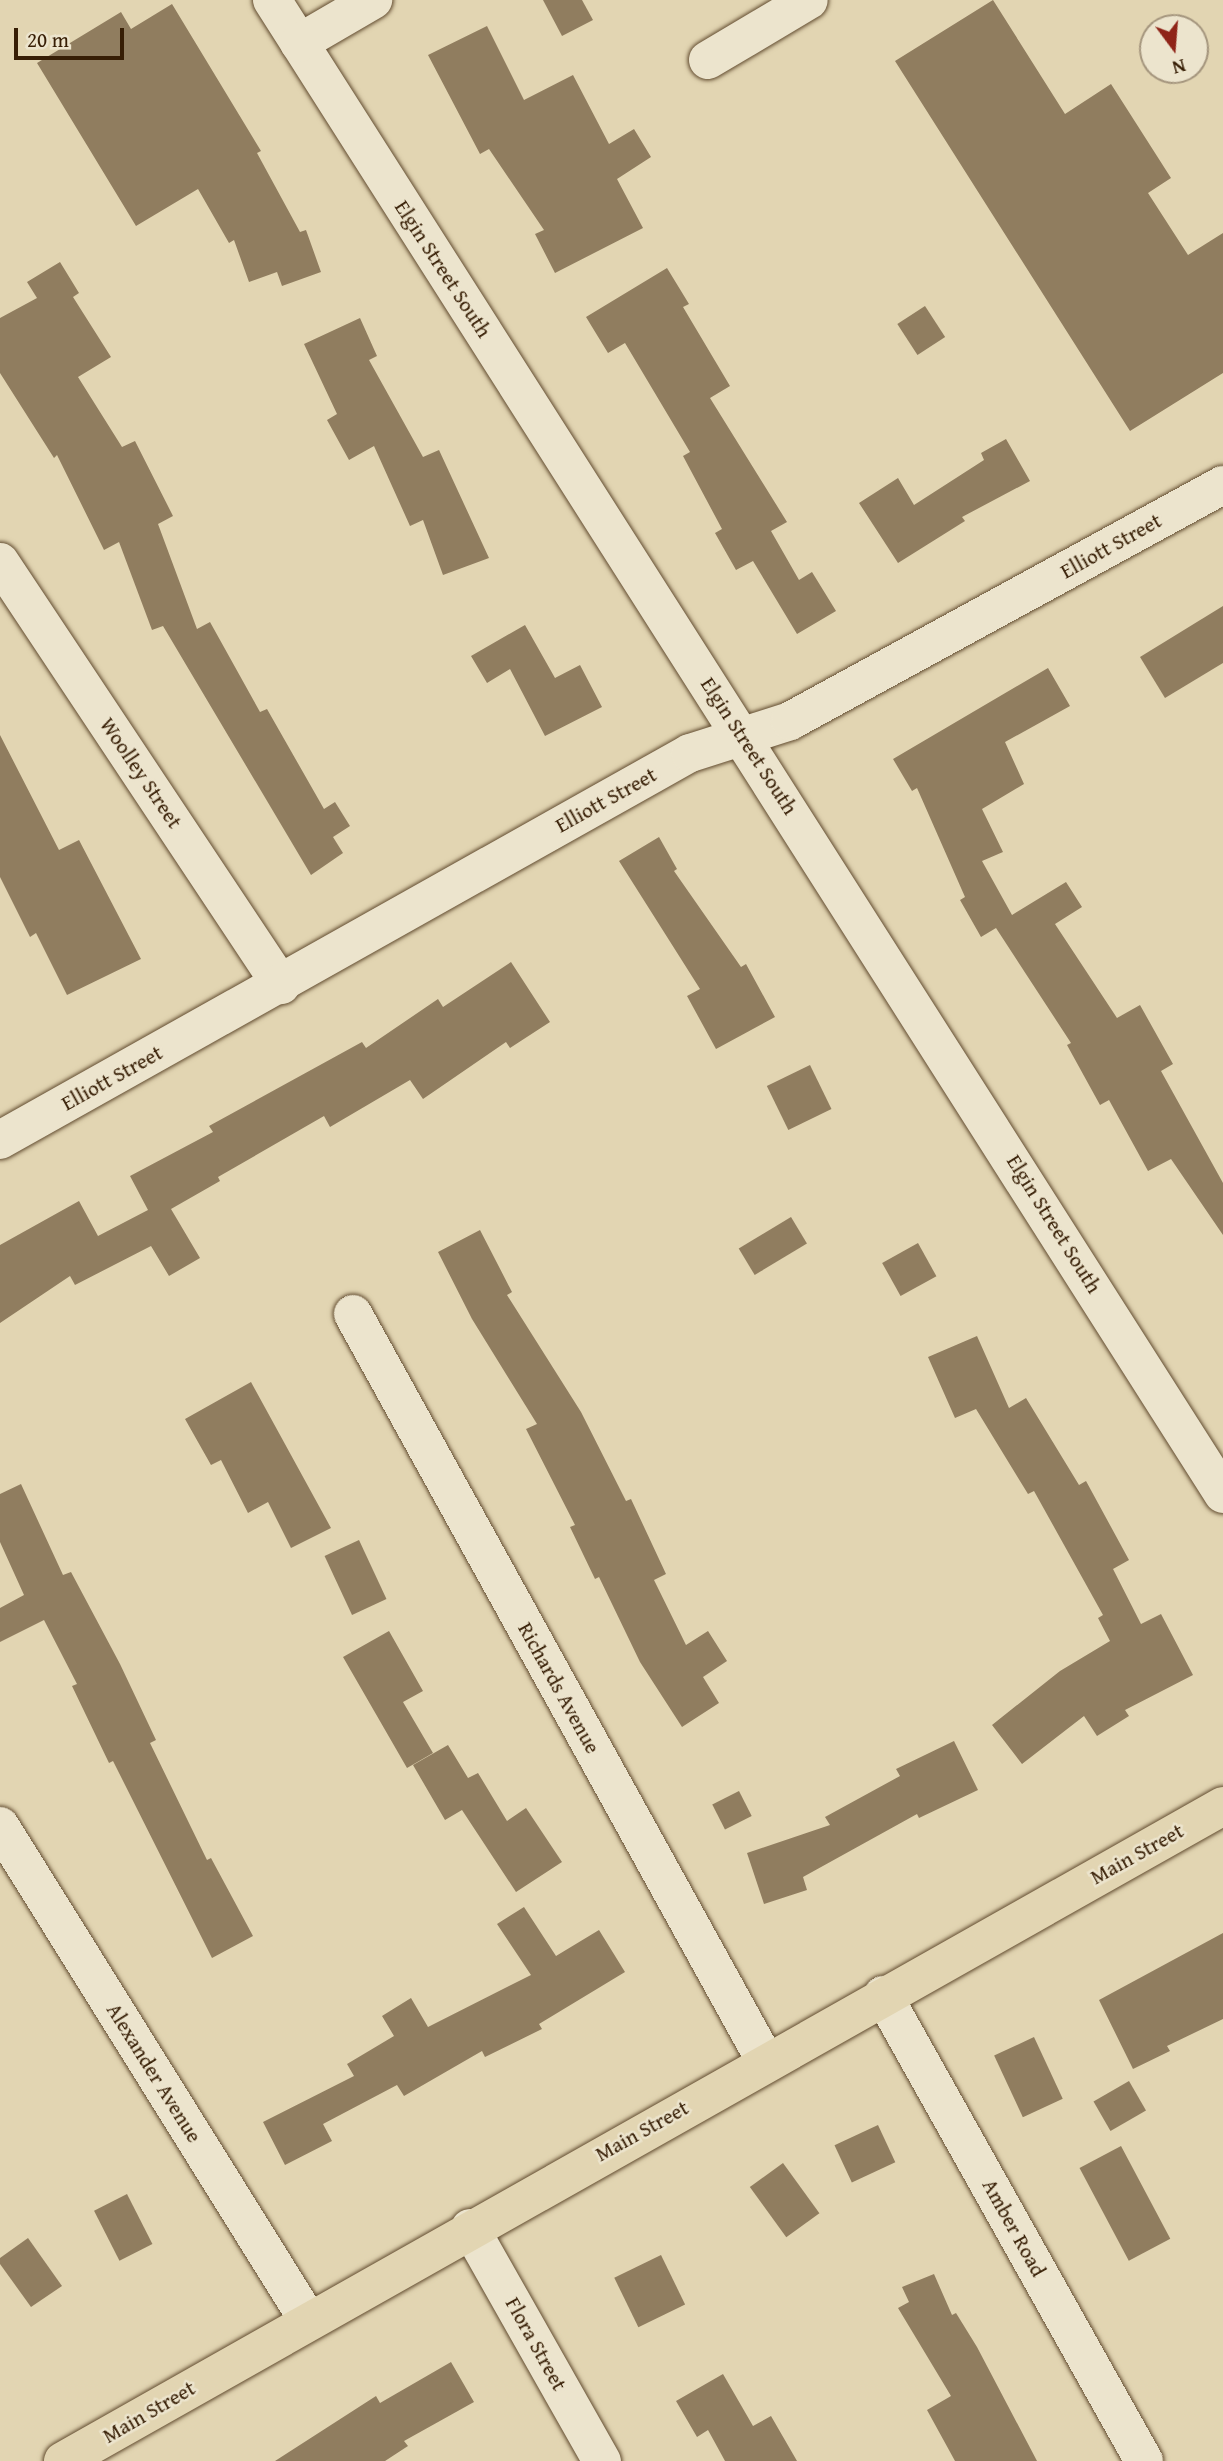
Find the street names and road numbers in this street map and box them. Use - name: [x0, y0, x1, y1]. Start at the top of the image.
- street label: Elgin Street South: [389, 196, 497, 342]
- street label: Elliott Street: [1056, 508, 1166, 584]
- street label: Elgin Street South: [695, 673, 803, 819]
- street label: Woolley Street: [95, 713, 187, 833]
- street label: Elliott Street: [551, 762, 661, 838]
- street label: Elliott Street: [57, 1040, 167, 1116]
- street label: Elgin Street South: [1001, 1150, 1107, 1298]
- street label: Richards Avenue: [513, 1618, 605, 1758]
- street label: Main Street: [1086, 1818, 1188, 1890]
- street label: Alexander Avenue: [101, 1999, 207, 2147]
- street label: Main Street: [591, 2095, 693, 2167]
- street label: Amber Road: [977, 2175, 1051, 2281]
- street label: Flora Street: [500, 2293, 572, 2395]
- street label: Main Street: [98, 2375, 200, 2449]

